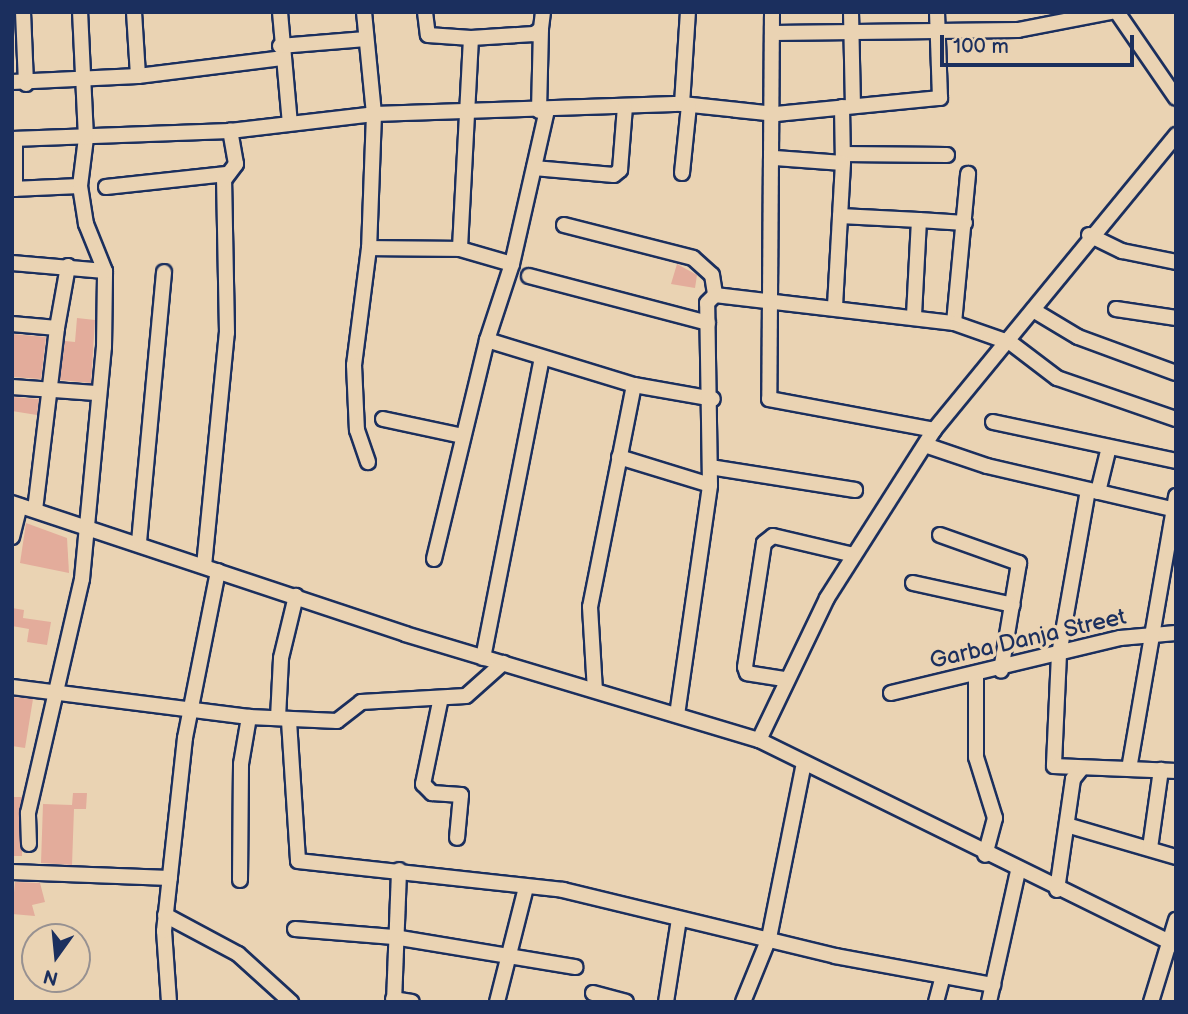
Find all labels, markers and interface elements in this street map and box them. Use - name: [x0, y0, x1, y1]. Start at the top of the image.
- scale bar: [943, 21, 1137, 65]
- text: 100 m: [953, 34, 1009, 59]
- street label: Garba Danja Street: [927, 603, 1129, 675]
- north arrow: [21, 923, 91, 993]
- text: N: [41, 964, 61, 990]

